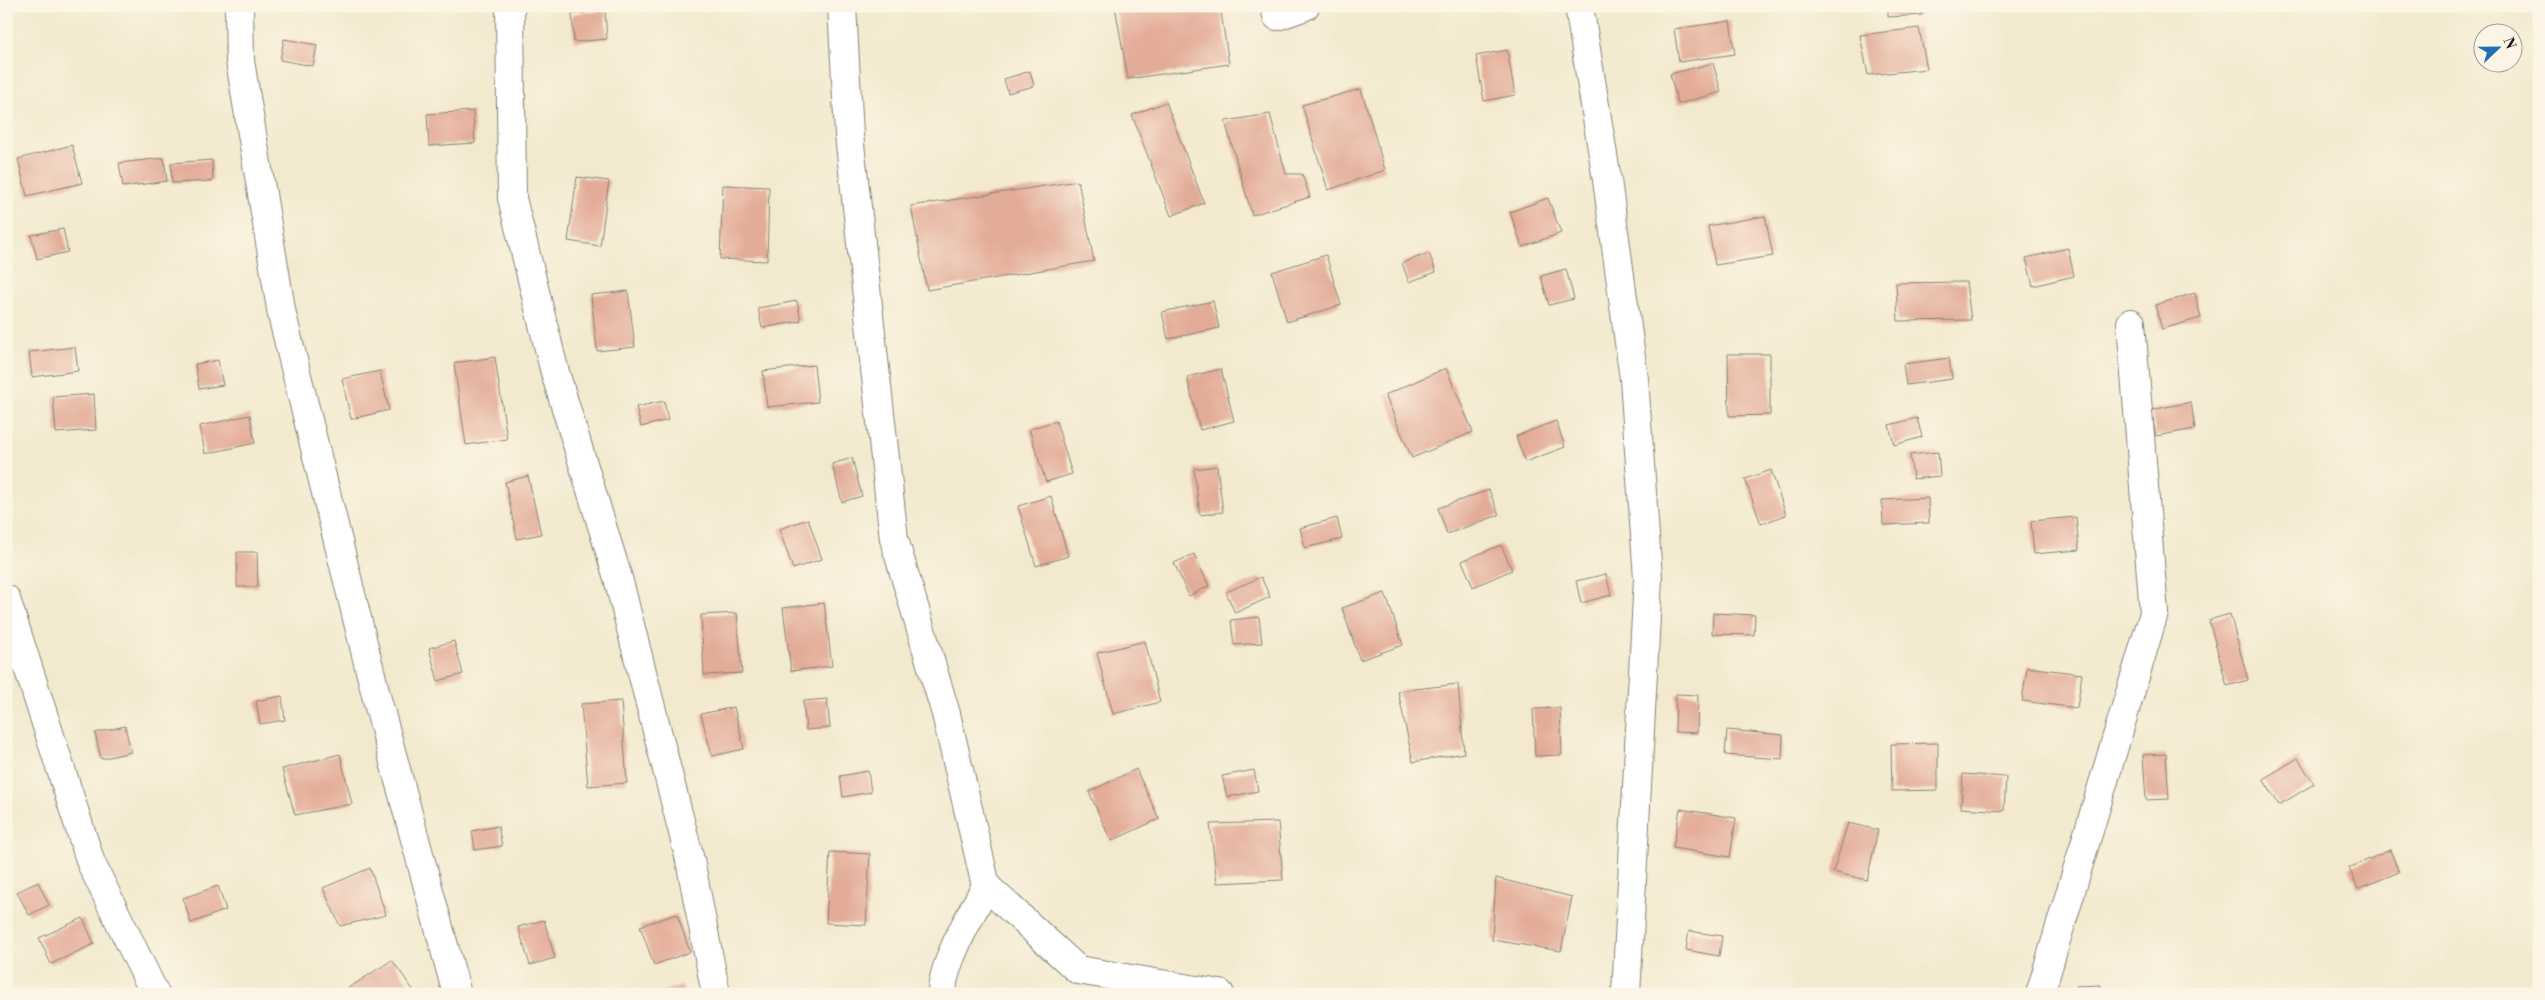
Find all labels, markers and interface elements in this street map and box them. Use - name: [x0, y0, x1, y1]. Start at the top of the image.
- north arrow: [2472, 22, 2522, 72]
- text: N: [2499, 35, 2520, 52]

